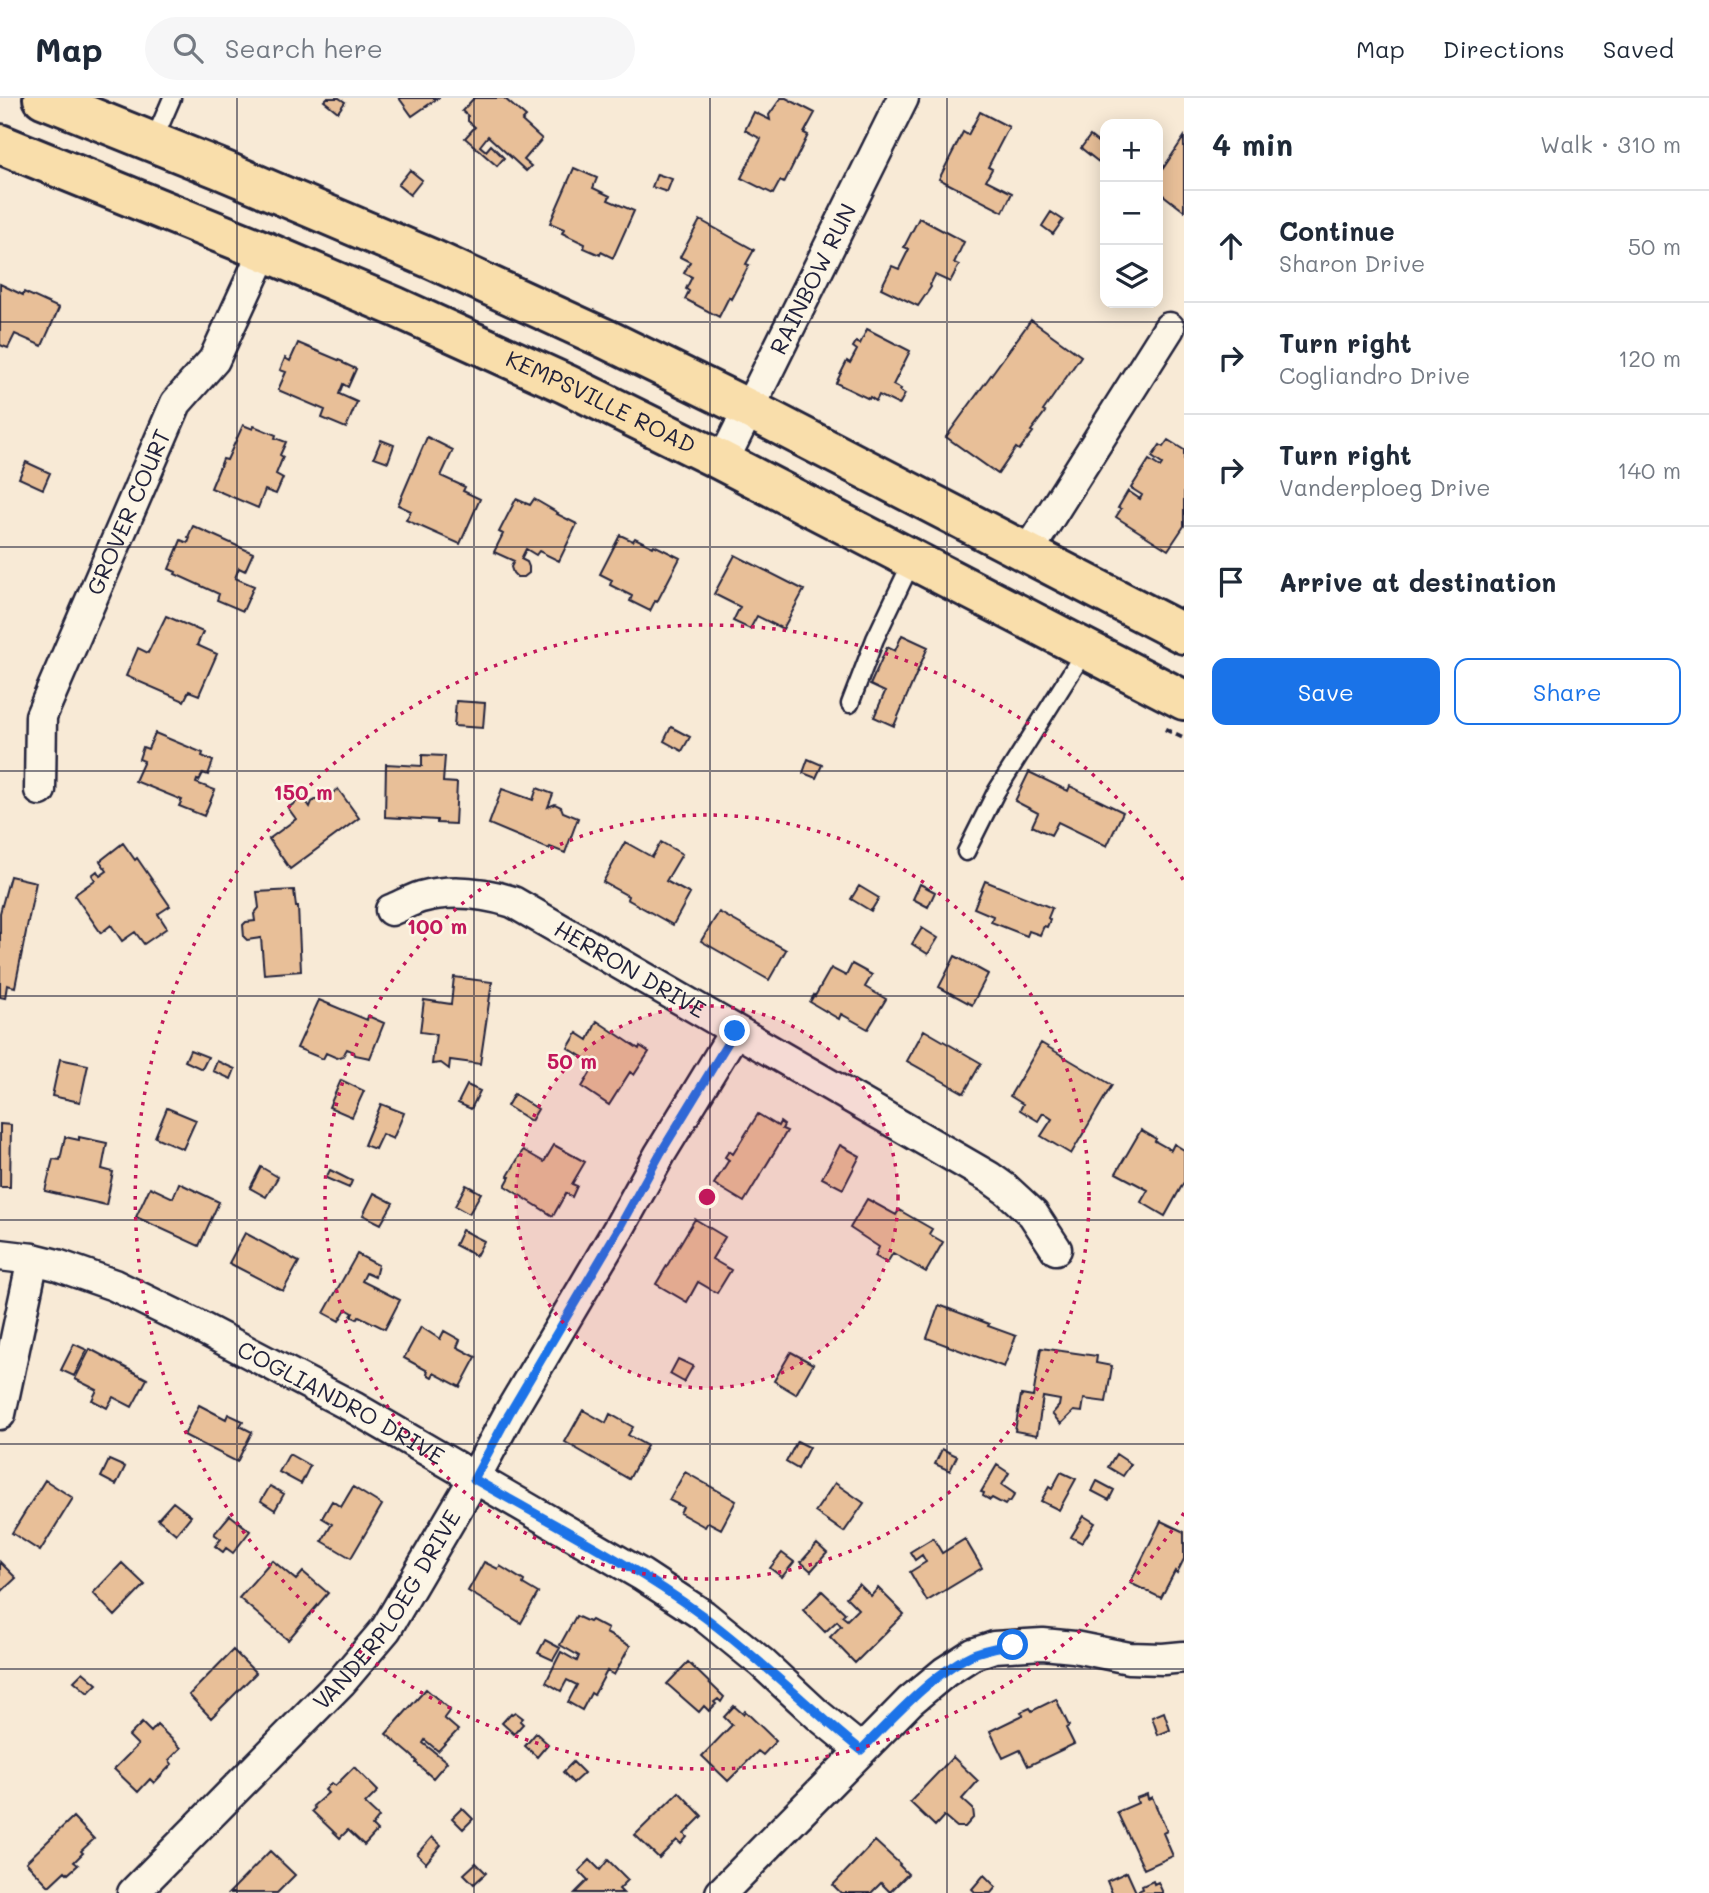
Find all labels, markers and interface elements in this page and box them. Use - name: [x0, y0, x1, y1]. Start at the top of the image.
- search box: [145, 17, 635, 80]
- text: Map: [35, 27, 103, 70]
- icon: search: [169, 29, 207, 67]
- text: Search here: [225, 31, 383, 65]
- text: Map: [1356, 33, 1405, 64]
- text: Directions: [1443, 33, 1565, 64]
- text: Saved: [1603, 33, 1674, 64]
- map controls: [1100, 119, 1163, 308]
- button: +: [1100, 119, 1163, 182]
- text: 4 min: [1212, 124, 1293, 164]
- text: Walk · 310 m: [1540, 129, 1681, 159]
- button: −: [1100, 182, 1163, 245]
- street label: RAINBOW RUN: [762, 198, 862, 359]
- text: Continue: [1279, 214, 1395, 248]
- icon: ahead: [1212, 227, 1250, 265]
- text: 50 m: [1628, 231, 1681, 261]
- button: layers: [1100, 245, 1163, 308]
- text: Sharon Drive: [1279, 248, 1425, 278]
- text: Turn right: [1279, 326, 1412, 360]
- icon: right: [1212, 339, 1250, 377]
- street label: KEMPSVILLE ROAD: [502, 343, 701, 460]
- text: 120 m: [1618, 343, 1681, 373]
- text: Cogliandro Drive: [1279, 360, 1470, 390]
- street label: GROVER COURT: [79, 424, 177, 599]
- text: Turn right: [1279, 438, 1412, 472]
- icon: right: [1212, 451, 1250, 489]
- text: 140 m: [1617, 455, 1681, 485]
- text: Vanderploeg Drive: [1279, 472, 1491, 502]
- icon: arrive: [1212, 563, 1250, 601]
- text: Arrive at destination: [1279, 565, 1556, 599]
- button: Save: [1212, 658, 1440, 725]
- button: Share: [1454, 658, 1681, 725]
- text: 150 m: [273, 778, 333, 805]
- text: 100 m: [407, 912, 467, 939]
- street label: HERRON DRIVE: [549, 913, 712, 1024]
- route end: [719, 1015, 750, 1046]
- text: 50 m: [547, 1047, 597, 1074]
- centre of rings: [695, 1185, 719, 1209]
- street label: COGLIANDRO DRIVE: [233, 1333, 450, 1471]
- street label: VANDERPLOEG DRIVE: [306, 1504, 467, 1716]
- route start: [997, 1629, 1028, 1660]

